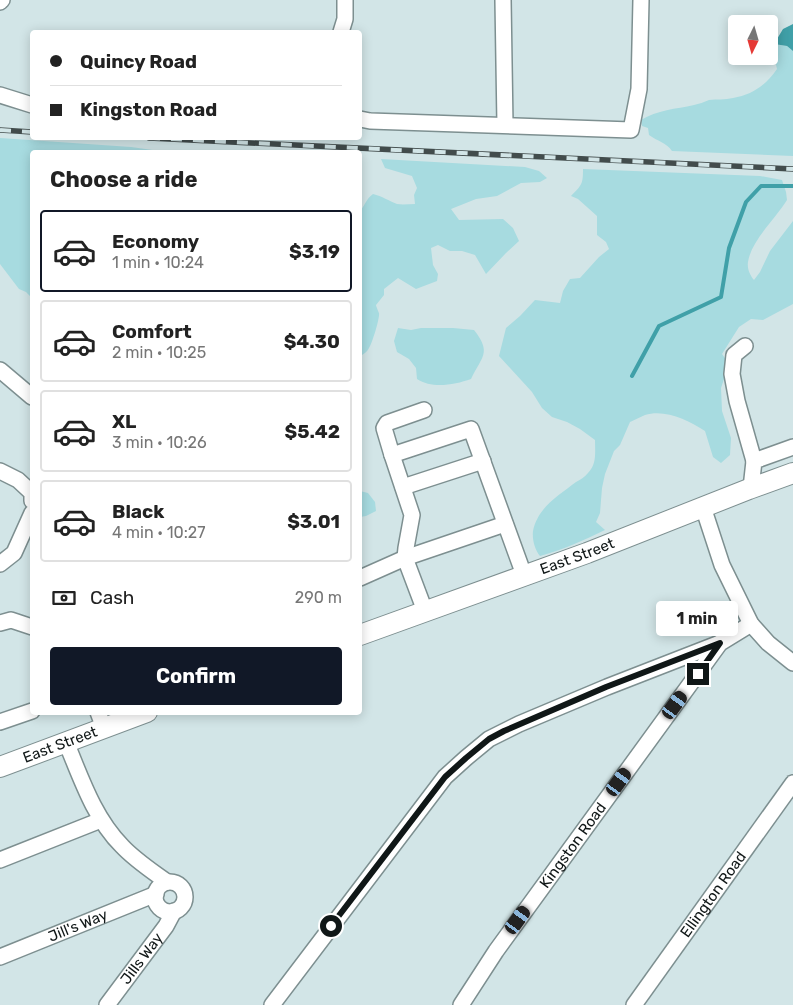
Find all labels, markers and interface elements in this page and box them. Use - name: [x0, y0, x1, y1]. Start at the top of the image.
- north arrow: [728, 15, 778, 65]
- map controls: [728, 15, 778, 65]
- text: Quincy Road: [80, 50, 197, 73]
- text: Kingston Road: [80, 98, 217, 121]
- text: Choose a ride: [50, 166, 197, 193]
- icon: car: [52, 229, 97, 274]
- text: Economy: [112, 230, 199, 253]
- text: $3.19: [289, 240, 340, 263]
- text: 1 min · 10:24: [112, 253, 204, 272]
- icon: car: [52, 319, 97, 364]
- text: Comfort: [112, 320, 192, 343]
- text: $4.30: [284, 330, 340, 353]
- text: 2 min · 10:25: [112, 343, 206, 362]
- icon: car: [52, 409, 97, 454]
- text: XL: [112, 410, 136, 433]
- text: $5.42: [285, 420, 340, 443]
- text: 3 min · 10:26: [112, 433, 207, 452]
- icon: car: [52, 499, 97, 544]
- text: Black: [112, 500, 164, 523]
- text: $3.01: [287, 510, 340, 533]
- text: 4 min · 10:27: [112, 523, 205, 542]
- street label: East Street: [538, 534, 617, 578]
- icon: cash: [50, 584, 78, 612]
- text: Cash: [90, 586, 134, 609]
- text: 290 m: [295, 588, 342, 607]
- callout: 1 min: [657, 602, 739, 636]
- text: 1 min: [677, 609, 717, 628]
- button: Confirm: [50, 647, 342, 705]
- route end: [687, 663, 709, 685]
- car: [660, 688, 689, 722]
- street label: East Street: [20, 722, 100, 767]
- car: [604, 765, 633, 799]
- street label: Kingston Road: [536, 799, 610, 892]
- street label: Ellington Road: [676, 848, 750, 941]
- car: [503, 903, 532, 937]
- street label: Jill's Way: [45, 905, 110, 946]
- route start: [320, 915, 342, 937]
- street label: Jills Way: [117, 929, 167, 988]

